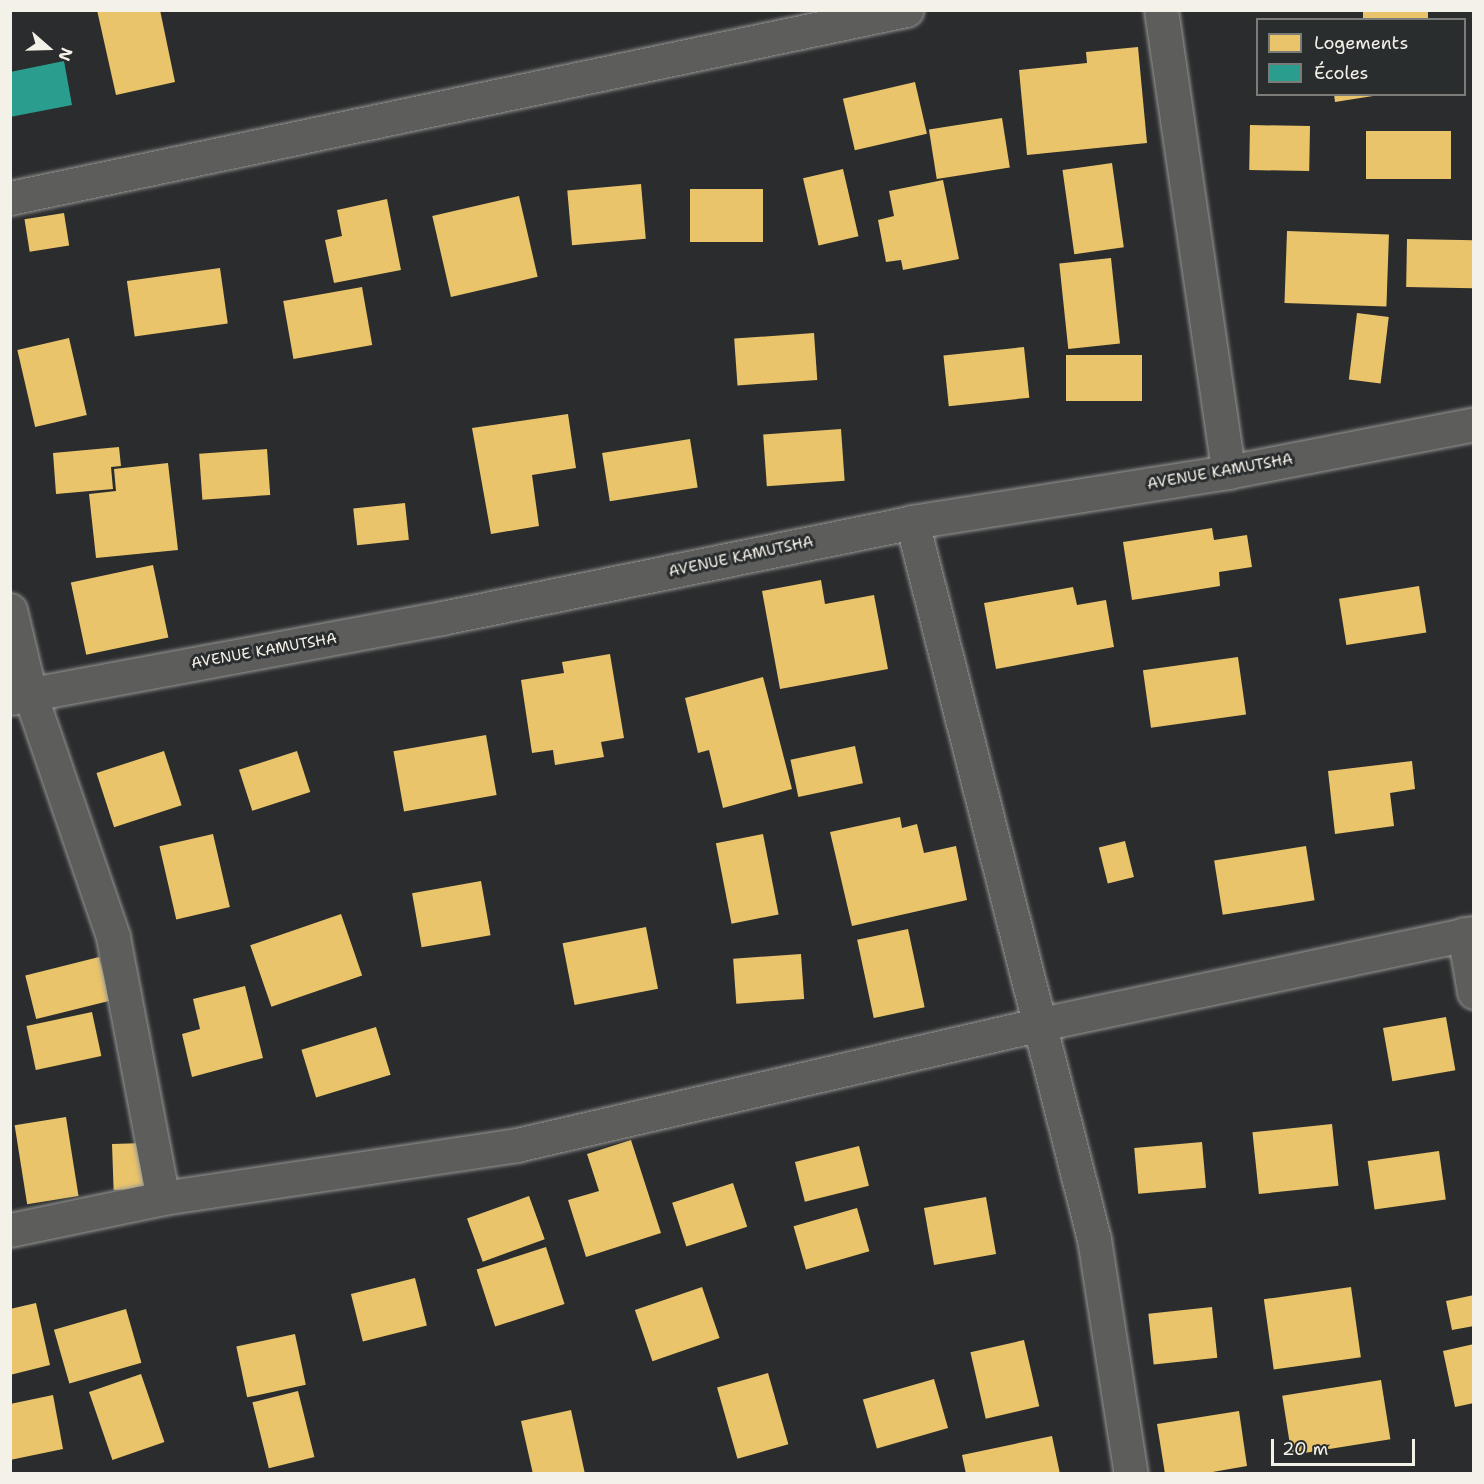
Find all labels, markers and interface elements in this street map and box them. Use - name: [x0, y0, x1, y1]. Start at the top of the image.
- north arrow: [18, 18, 78, 78]
- legend: [1256, 18, 1466, 96]
- text: Logements: [1314, 31, 1408, 55]
- text: N: [53, 45, 77, 64]
- text: Écoles: [1314, 61, 1368, 85]
- street label: AVENUE KAMUTSHA: [1146, 450, 1294, 494]
- street label: AVENUE KAMUTSHA: [667, 533, 815, 581]
- street label: AVENUE KAMUTSHA: [190, 629, 338, 673]
- scale bar: [1274, 1427, 1418, 1465]
- text: 20 m: [1282, 1437, 1328, 1461]

